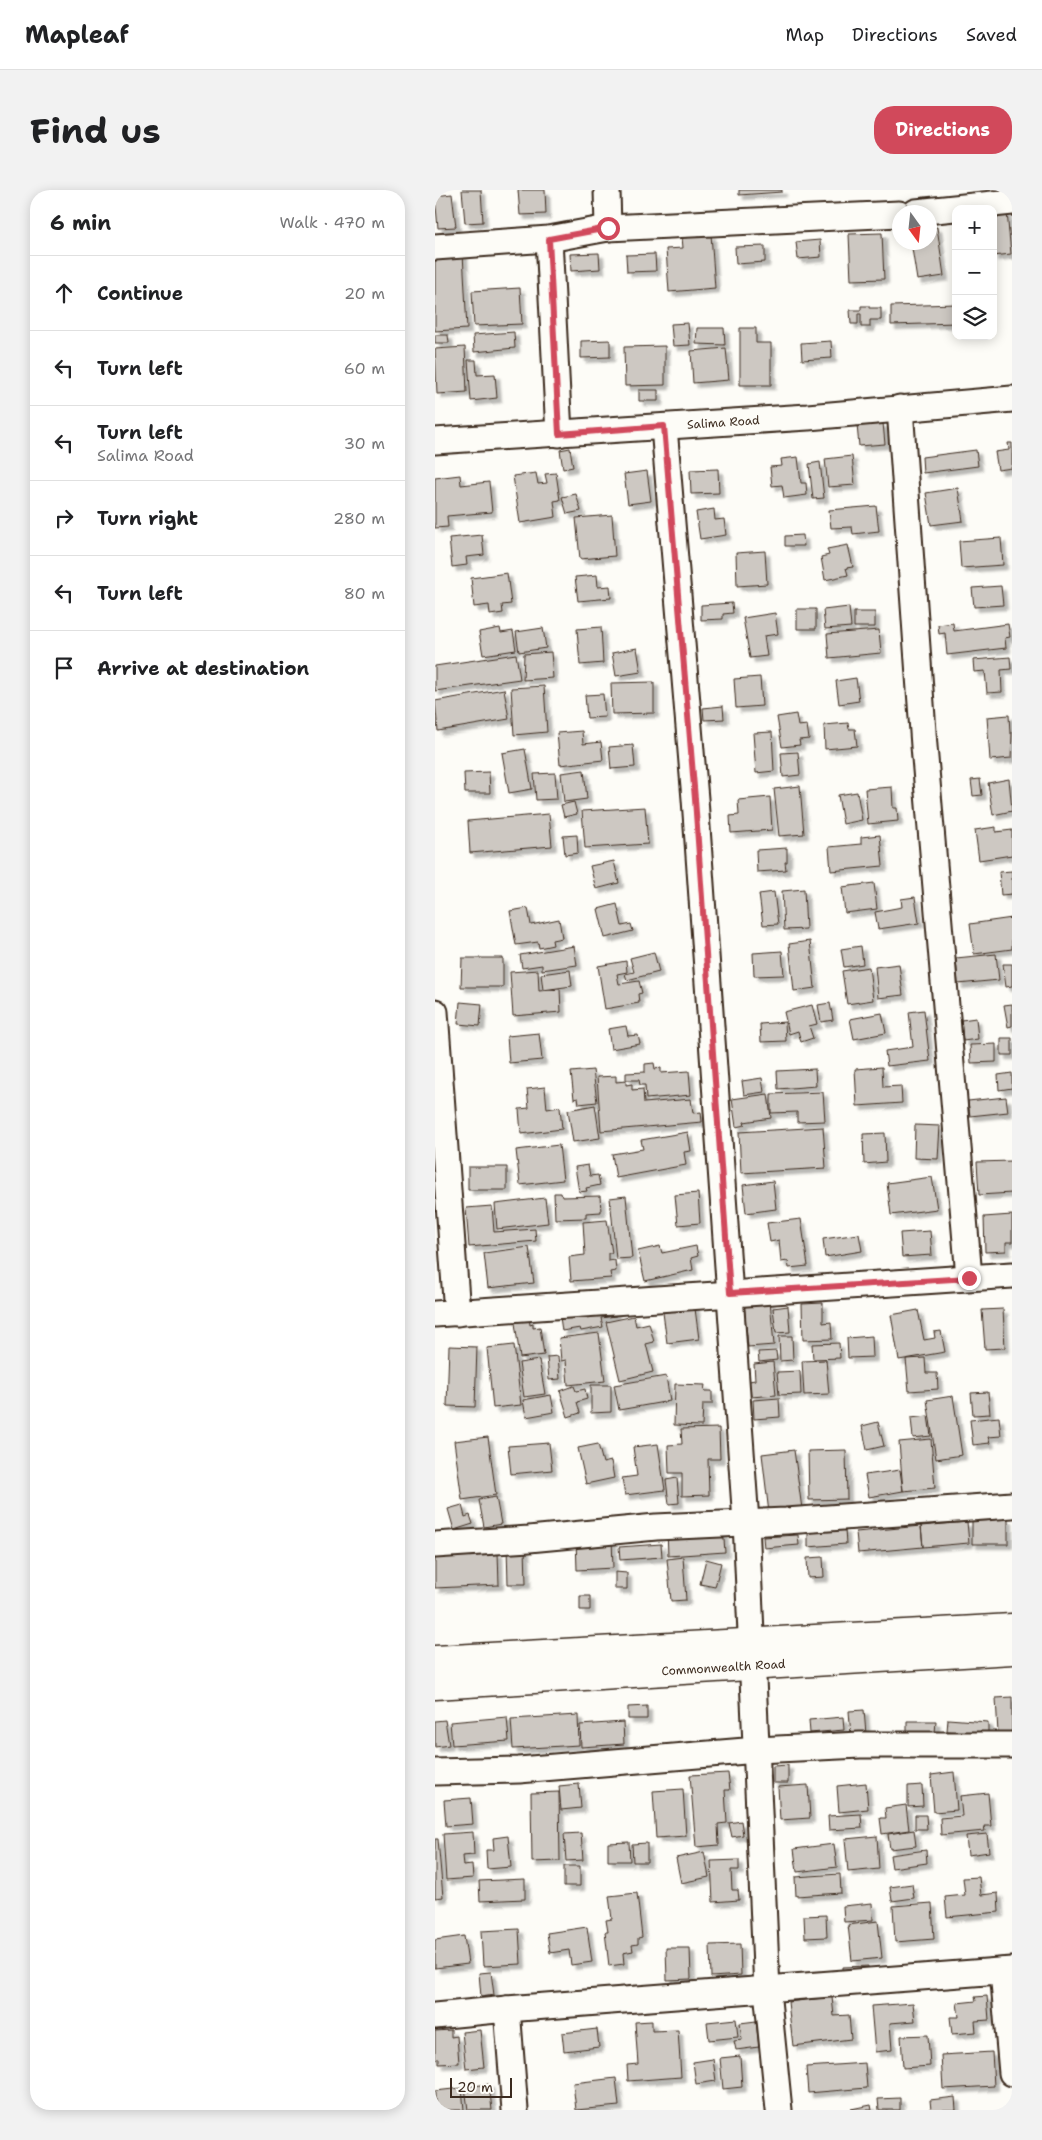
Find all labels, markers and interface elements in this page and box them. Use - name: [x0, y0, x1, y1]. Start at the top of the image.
- text: Mapleaf: [25, 19, 129, 51]
- text: Map: [786, 23, 824, 47]
- text: Directions: [852, 23, 938, 47]
- text: Saved: [966, 23, 1017, 47]
- button: Directions: [874, 106, 1012, 154]
- text: Find us: [30, 107, 161, 154]
- north arrow: [892, 205, 937, 250]
- map controls: [952, 205, 997, 340]
- button: +: [952, 205, 997, 250]
- text: 6 min: [50, 209, 111, 237]
- text: Walk · 470 m: [280, 212, 385, 233]
- route start: [597, 217, 620, 240]
- button: −: [952, 250, 997, 295]
- icon: ahead: [50, 279, 78, 307]
- text: Continue: [97, 281, 183, 306]
- text: 20 m: [344, 283, 385, 304]
- button: layers: [952, 295, 997, 340]
- icon: left: [50, 354, 78, 382]
- text: Turn left: [97, 356, 183, 381]
- text: 60 m: [344, 358, 385, 379]
- street label: Salima Road: [687, 412, 761, 433]
- text: Turn left: [97, 420, 183, 445]
- icon: left: [50, 429, 78, 457]
- text: 30 m: [344, 433, 385, 454]
- text: Salima Road: [97, 445, 194, 466]
- icon: right: [50, 504, 78, 532]
- text: Turn right: [97, 506, 198, 531]
- text: 280 m: [333, 508, 385, 529]
- icon: left: [50, 579, 78, 607]
- text: Turn left: [97, 581, 183, 606]
- text: 80 m: [344, 583, 385, 604]
- icon: arrive: [50, 654, 78, 682]
- text: Arrive at destination: [97, 656, 309, 681]
- route end: [958, 1267, 981, 1290]
- street label: Commonwealth Road: [661, 1656, 786, 1679]
- scale bar: [450, 2075, 513, 2098]
- text: 20 m: [457, 2078, 493, 2096]

